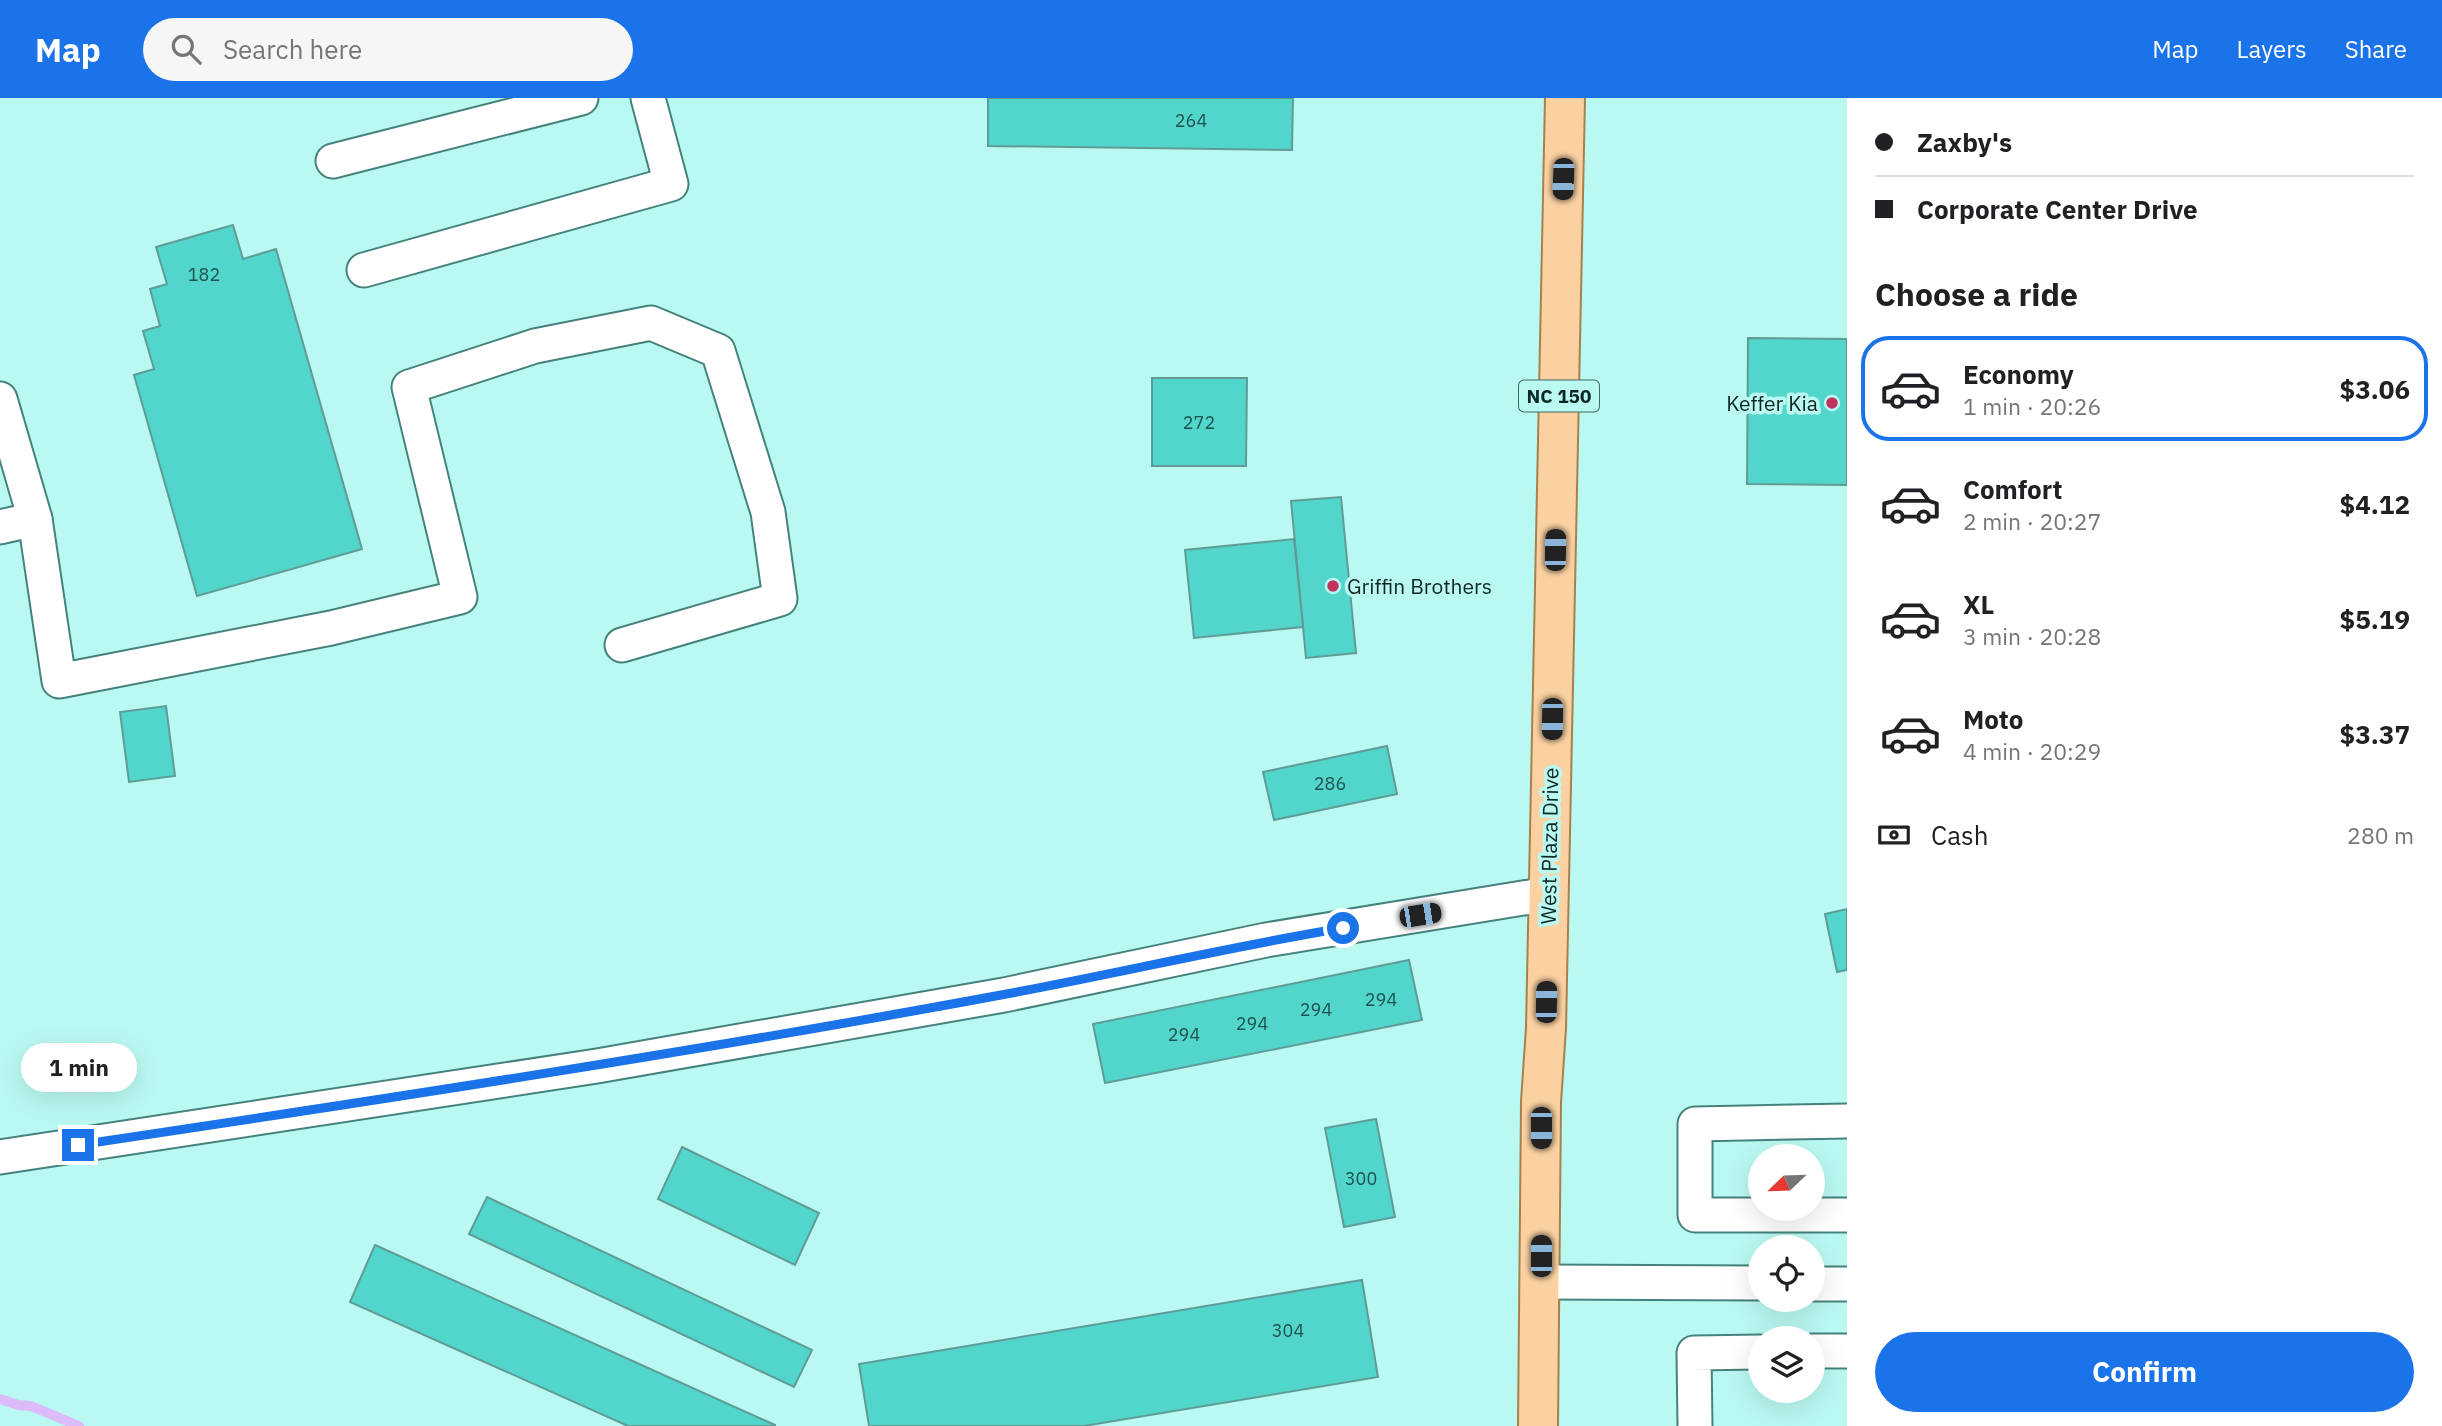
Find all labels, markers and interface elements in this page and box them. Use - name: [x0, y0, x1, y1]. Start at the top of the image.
- search box: [143, 18, 633, 81]
- text: Map: [35, 28, 101, 71]
- icon: search: [167, 30, 205, 68]
- text: Search here: [223, 32, 362, 66]
- text: Map: [2152, 33, 2199, 65]
- text: Layers: [2237, 33, 2307, 65]
- text: Share: [2345, 33, 2407, 65]
- house number: 264: [1175, 109, 1207, 132]
- text: Zaxby's: [1917, 125, 2012, 159]
- car: [1552, 158, 1575, 200]
- text: Corporate Center Drive: [1917, 192, 2198, 226]
- house number: 182: [188, 263, 220, 286]
- text: Choose a ride: [1875, 273, 2078, 315]
- icon: car: [1879, 357, 1942, 420]
- text: Economy: [1963, 357, 2074, 391]
- text: $3.06: [2340, 372, 2410, 406]
- road number: NC 150: [1519, 380, 1599, 412]
- place label: Keffer Kia: [1726, 389, 1818, 417]
- text: 1 min · 20:26: [1963, 391, 2101, 421]
- marker: Keffer Kia: [1824, 395, 1840, 411]
- house number: 272: [1183, 411, 1215, 434]
- icon: car: [1879, 472, 1942, 535]
- text: Comfort: [1963, 472, 2062, 506]
- text: $4.12: [2340, 487, 2410, 521]
- text: 2 min · 20:27: [1963, 506, 2101, 536]
- car: [1545, 529, 1566, 571]
- place label: Griffin Brothers: [1347, 572, 1492, 600]
- marker: Griffin Brothers: [1325, 578, 1341, 594]
- icon: car: [1879, 587, 1942, 650]
- text: XL: [1963, 587, 1994, 621]
- text: $5.19: [2340, 602, 2410, 636]
- text: 3 min · 20:28: [1963, 621, 2101, 651]
- car: [1542, 698, 1563, 740]
- icon: car: [1879, 702, 1942, 765]
- text: Moto: [1963, 702, 2023, 736]
- text: $3.37: [2340, 717, 2410, 751]
- text: 4 min · 20:29: [1963, 736, 2101, 766]
- street label: West Plaza Drive: [1534, 767, 1564, 925]
- house number: 286: [1314, 772, 1346, 795]
- icon: cash: [1875, 816, 1913, 854]
- text: Cash: [1931, 818, 1988, 852]
- text: 280 m: [2347, 820, 2414, 850]
- car: [1398, 901, 1443, 929]
- route start: [1327, 912, 1359, 944]
- car: [1536, 981, 1557, 1023]
- house number: 294: [1365, 988, 1397, 1011]
- house number: 294: [1300, 998, 1332, 1021]
- house number: 294: [1236, 1012, 1268, 1035]
- house number: 294: [1168, 1023, 1200, 1046]
- callout: 1 min: [20, 1044, 136, 1093]
- text: 1 min: [49, 1052, 109, 1082]
- car: [1531, 1107, 1552, 1149]
- route end: [62, 1129, 94, 1161]
- north arrow: [1748, 1144, 1825, 1222]
- map controls: [1748, 1144, 1825, 1403]
- house number: 300: [1345, 1167, 1377, 1190]
- car: [1531, 1235, 1552, 1277]
- button: locate: [1748, 1235, 1825, 1312]
- house number: 304: [1272, 1319, 1304, 1342]
- button: layers: [1748, 1326, 1825, 1403]
- button: Confirm: [1875, 1332, 2414, 1412]

